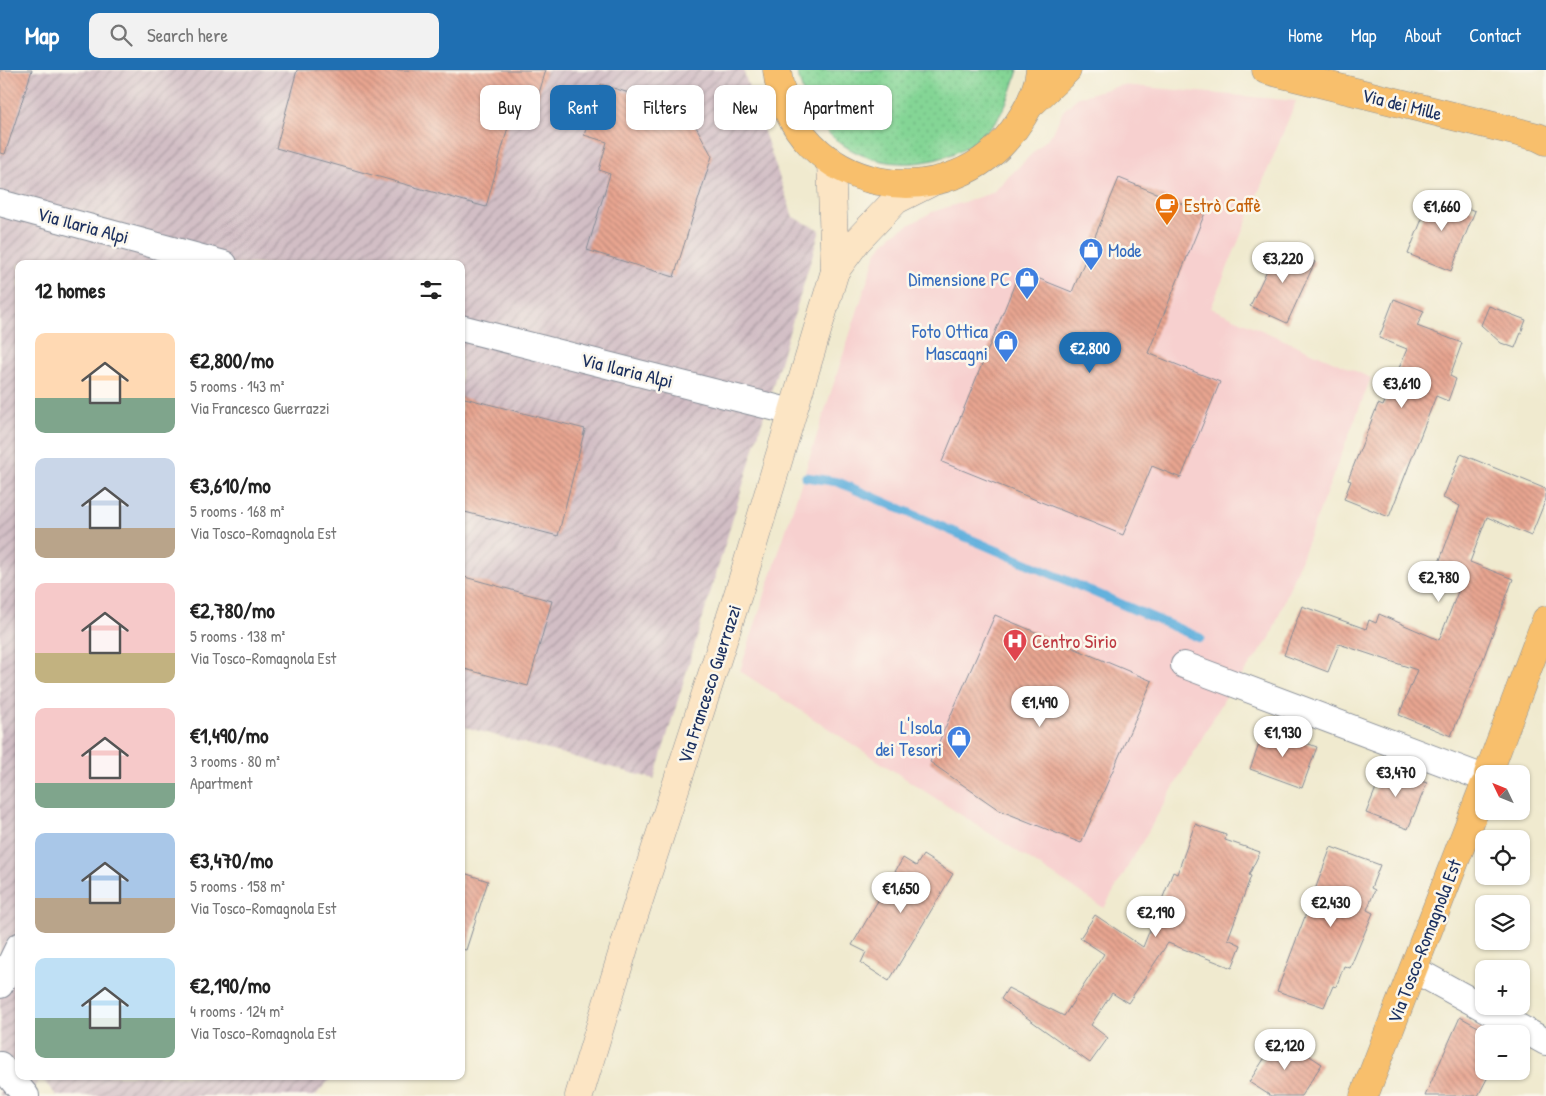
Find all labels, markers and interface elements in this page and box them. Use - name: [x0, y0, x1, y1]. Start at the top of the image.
- search box: [89, 13, 439, 58]
- text: Map: [25, 19, 59, 51]
- icon: search: [107, 21, 135, 49]
- text: Search here: [147, 22, 228, 48]
- text: Home: [1288, 23, 1323, 48]
- text: Map: [1351, 23, 1376, 48]
- text: About: [1404, 23, 1441, 48]
- text: Contact: [1469, 23, 1521, 48]
- street label: Via dei Mille: [1359, 82, 1445, 127]
- chip: Buy: [480, 85, 540, 130]
- chip: Rent: [550, 85, 616, 130]
- chip: Filters: [626, 85, 704, 130]
- chip: New: [714, 85, 776, 130]
- chip: Apartment: [786, 85, 892, 130]
- pin: €1,660: [1401, 190, 1483, 232]
- cafe icon: Estrò Caffè: [1154, 192, 1180, 226]
- place label: Estrò Caffè: [1184, 192, 1261, 218]
- text: €1,660: [1424, 195, 1460, 217]
- street label: Via Ilaria Alpi: [34, 200, 132, 250]
- shop icon: Mode: [1078, 237, 1104, 271]
- place label: Mode: [1108, 237, 1142, 263]
- pin: €3,220: [1242, 242, 1324, 284]
- text: €3,220: [1263, 247, 1303, 269]
- place label: Dimensione PC: [908, 266, 1010, 292]
- shop icon: Dimensione PC: [1014, 266, 1040, 300]
- text: 12 homes: [35, 276, 105, 305]
- icon: filters: [417, 276, 445, 304]
- place label: Foto Ottica Mascagni: [911, 318, 989, 366]
- shop icon: Foto Ottica Mascagni: [993, 329, 1019, 363]
- pin: €2,800: [1049, 332, 1131, 374]
- text: €2,800: [1070, 337, 1110, 359]
- text: €2,800/mo: [190, 346, 274, 375]
- street label: Via Ilaria Alpi: [578, 346, 676, 394]
- icon: home: [75, 353, 135, 413]
- pin: €3,610: [1361, 366, 1443, 409]
- text: €3,610: [1383, 372, 1421, 394]
- text: 5 rooms · 143 m²: [190, 375, 284, 397]
- text: Via Francesco Guerrazzi: [190, 397, 330, 419]
- text: €3,610/mo: [190, 471, 271, 500]
- icon: home: [75, 478, 135, 538]
- text: 5 rooms · 168 m²: [190, 500, 284, 522]
- text: Via Tosco-Romagnola Est: [190, 522, 336, 544]
- pin: €2,780: [1398, 560, 1480, 603]
- text: €2,780: [1419, 566, 1459, 588]
- text: €2,780/mo: [190, 596, 275, 625]
- street label: Via Francesco Guerrazzi: [671, 601, 747, 767]
- icon: home: [75, 603, 135, 663]
- text: 5 rooms · 138 m²: [190, 625, 285, 647]
- hospital icon: Centro Sirio: [1002, 628, 1028, 662]
- place label: Centro Sirio: [1032, 628, 1117, 654]
- text: Via Tosco-Romagnola Est: [190, 647, 336, 669]
- pin: €1,490: [999, 686, 1081, 728]
- text: €1,490: [1022, 691, 1058, 713]
- place label: L'Isola dei Tesori: [875, 714, 943, 762]
- pin: €1,930: [1242, 716, 1324, 758]
- text: €1,490/mo: [190, 721, 269, 750]
- text: €1,930: [1265, 721, 1301, 743]
- shop icon: L'Isola dei Tesori: [946, 725, 972, 759]
- icon: home: [75, 728, 135, 788]
- text: 3 rooms · 80 m²: [190, 750, 280, 772]
- pin: €3,470: [1355, 756, 1437, 798]
- text: €3,470: [1376, 761, 1416, 783]
- north arrow: [1475, 765, 1530, 820]
- map controls: [1475, 765, 1530, 1080]
- text: Apartment: [190, 772, 253, 794]
- button: locate: [1475, 830, 1530, 885]
- text: €3,470/mo: [190, 846, 273, 875]
- icon: home: [75, 853, 135, 913]
- street label: Via Tosco-Romagnola Est: [1381, 855, 1467, 1027]
- pin: €1,650: [860, 872, 942, 914]
- text: 5 rooms · 158 m²: [190, 875, 285, 897]
- text: €1,650: [882, 877, 920, 899]
- pin: €2,430: [1290, 886, 1372, 928]
- text: €2,430: [1312, 891, 1350, 913]
- button: layers: [1475, 895, 1530, 950]
- pin: €2,190: [1115, 896, 1197, 938]
- text: Via Tosco-Romagnola Est: [190, 897, 336, 919]
- text: €2,190: [1137, 901, 1175, 923]
- button: +: [1475, 960, 1530, 1015]
- text: €2,190/mo: [190, 971, 271, 1000]
- icon: home: [75, 978, 135, 1038]
- text: 4 rooms · 124 m²: [190, 1000, 284, 1022]
- text: Via Tosco-Romagnola Est: [190, 1022, 336, 1044]
- button: −: [1475, 1025, 1530, 1080]
- pin: €2,120: [1244, 1028, 1326, 1071]
- text: €2,120: [1266, 1034, 1304, 1056]

